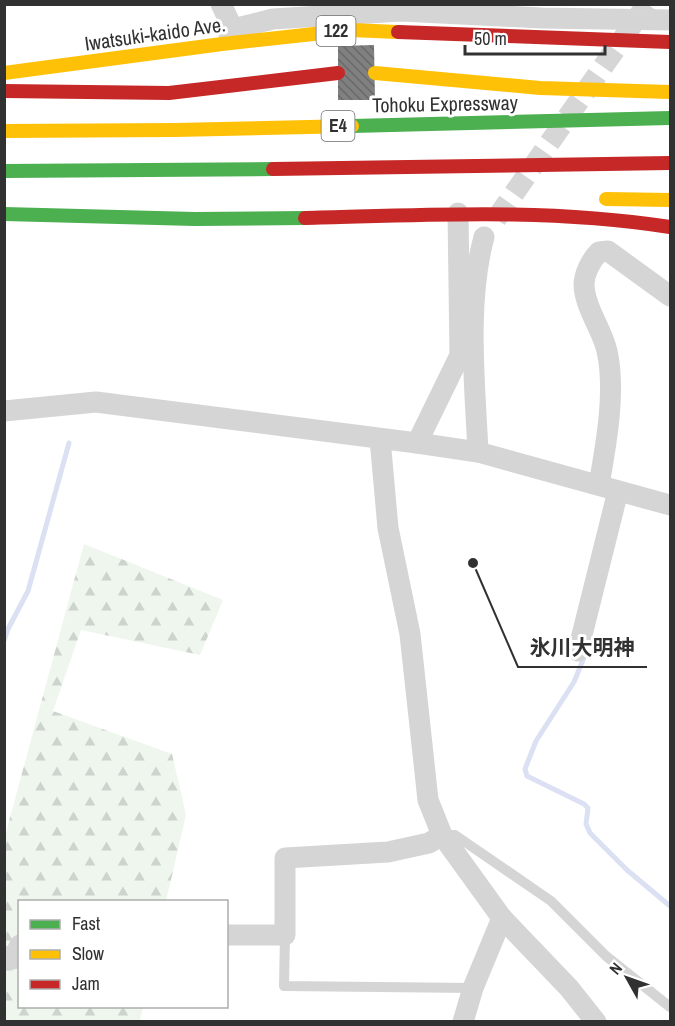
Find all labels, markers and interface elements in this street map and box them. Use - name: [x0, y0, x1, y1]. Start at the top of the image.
- street label: Iwatsuki-kaido Ave.: [83, 10, 227, 57]
- road number: 122: [316, 16, 356, 46]
- scale bar: [465, 18, 604, 56]
- text: 50 m: [474, 26, 507, 51]
- street label: Tohoku Expressway: [372, 89, 519, 118]
- road number: E4: [322, 111, 354, 141]
- callout: 氷川大明神: [518, 628, 647, 667]
- text: 氷川大明神: [530, 633, 635, 662]
- legend: [18, 900, 228, 1008]
- text: Fast: [72, 911, 100, 936]
- text: Slow: [72, 941, 104, 966]
- north arrow: [597, 948, 657, 1008]
- text: N: [604, 958, 627, 979]
- text: Jam: [72, 971, 100, 996]

